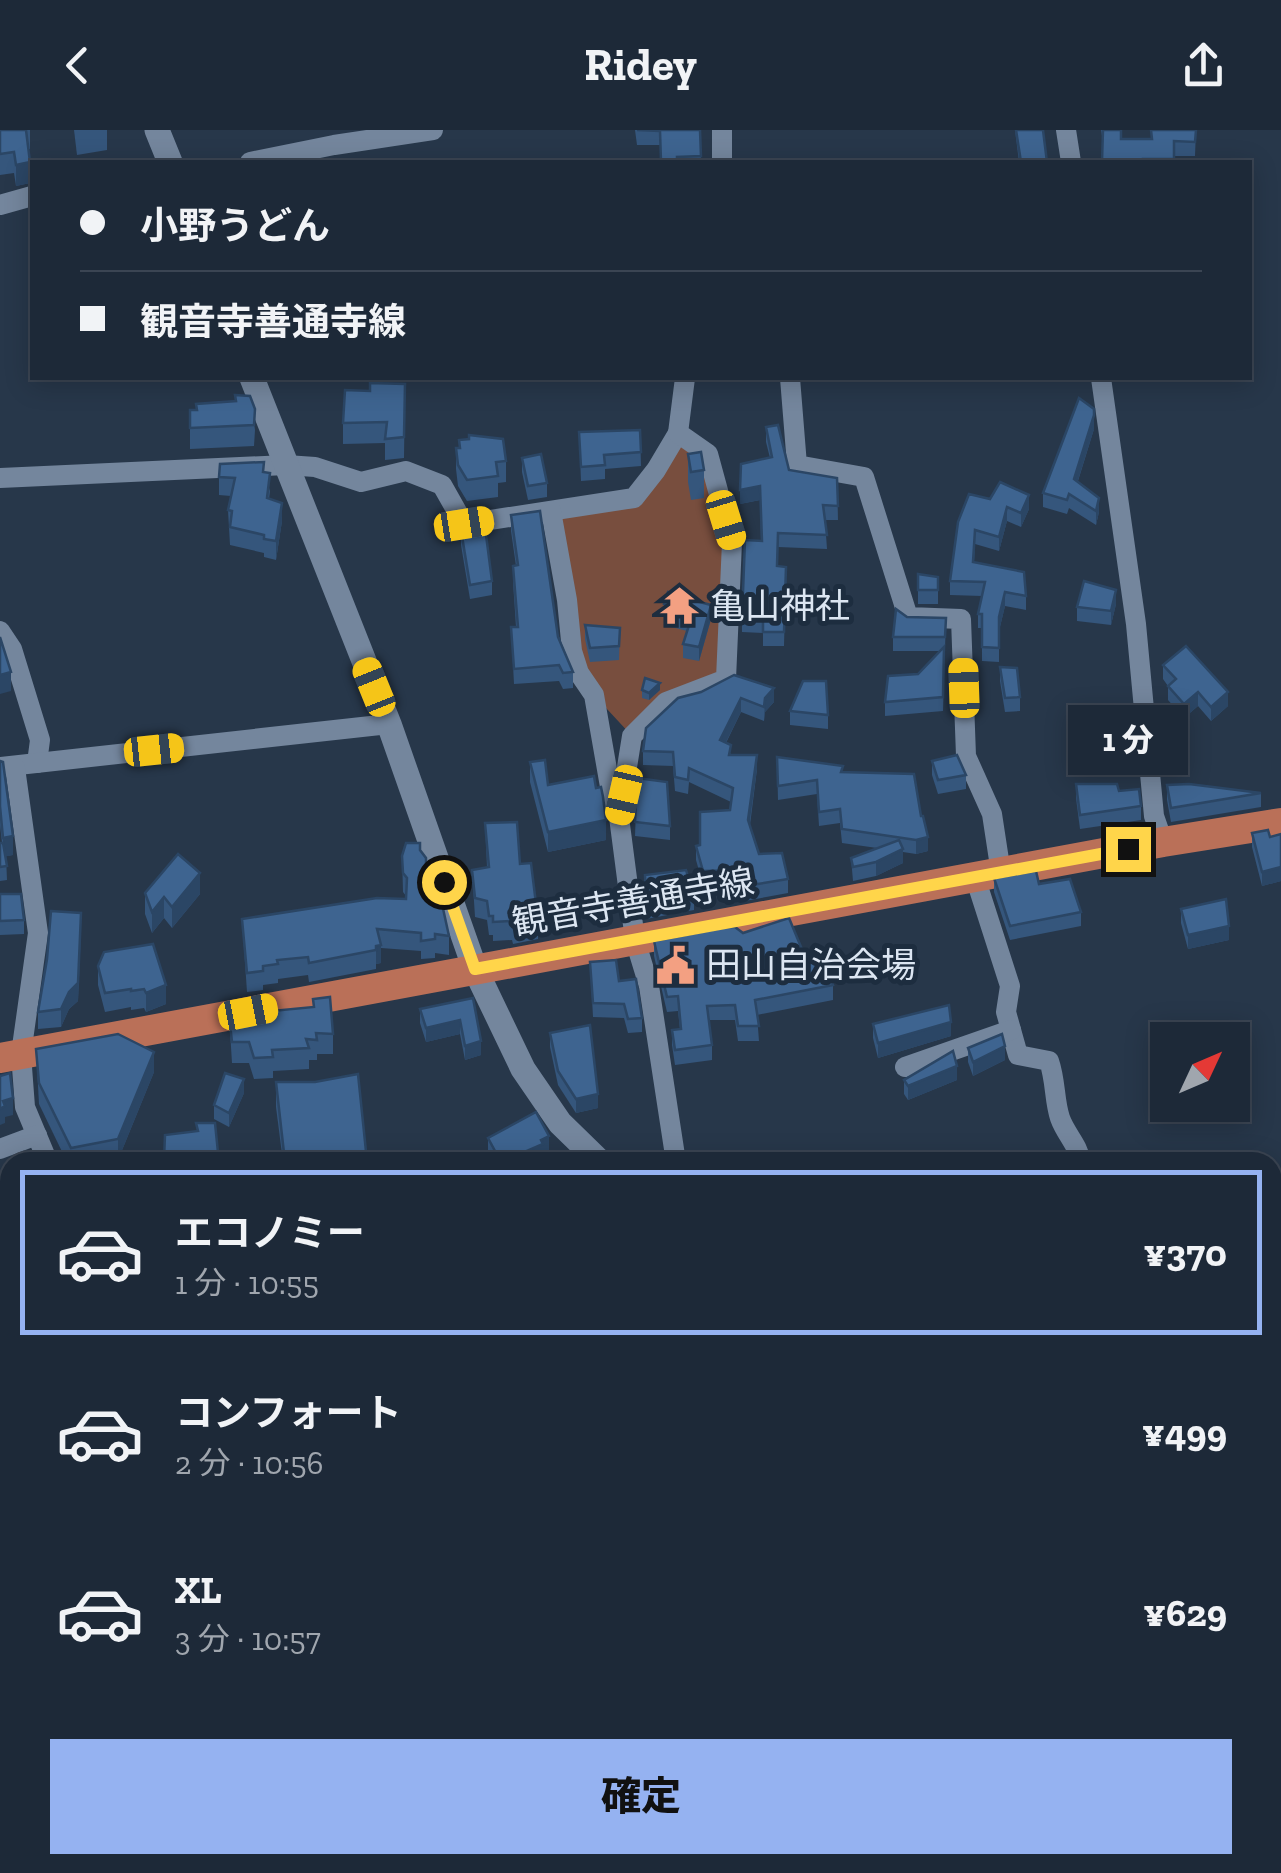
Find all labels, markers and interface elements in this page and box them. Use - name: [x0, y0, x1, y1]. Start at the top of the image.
- icon: back: [50, 38, 105, 93]
- text: Ridey: [584, 38, 697, 92]
- icon: share: [1176, 38, 1231, 93]
- text: 小野うどん: [140, 203, 330, 249]
- text: 観音寺善通寺線: [140, 299, 406, 345]
- car: [703, 487, 749, 553]
- car: [432, 504, 496, 544]
- temple icon: 亀山神社: [659, 585, 701, 627]
- place label: 亀山神社: [710, 585, 850, 627]
- car: [349, 654, 399, 720]
- car: [948, 657, 980, 719]
- callout: 1 分: [1068, 704, 1188, 774]
- text: 1 分: [1103, 721, 1153, 759]
- car: [123, 732, 185, 768]
- car: [603, 762, 645, 828]
- route end: [1106, 827, 1151, 872]
- route start: [422, 860, 467, 905]
- street label: 観音寺善通寺線: [509, 860, 757, 944]
- public building icon: 田山自治会場: [655, 944, 697, 986]
- place label: 田山自治会場: [706, 944, 916, 986]
- car: [216, 992, 280, 1032]
- north arrow: [1150, 1022, 1250, 1122]
- map controls: [1150, 1022, 1250, 1122]
- icon: car: [55, 1208, 145, 1298]
- text: エコノミー: [175, 1210, 365, 1256]
- text: ¥370: [1143, 1230, 1227, 1276]
- text: 1 分 · 10:55: [175, 1264, 319, 1302]
- icon: car: [55, 1388, 145, 1478]
- text: コンフォート: [175, 1390, 402, 1436]
- text: ¥499: [1142, 1410, 1227, 1456]
- text: 2 分 · 10:56: [175, 1444, 324, 1482]
- text: XL: [175, 1567, 222, 1613]
- icon: car: [55, 1568, 145, 1658]
- text: ¥629: [1143, 1590, 1227, 1636]
- text: 3 分 · 10:57: [175, 1620, 321, 1658]
- button: 確定: [50, 1739, 1232, 1854]

